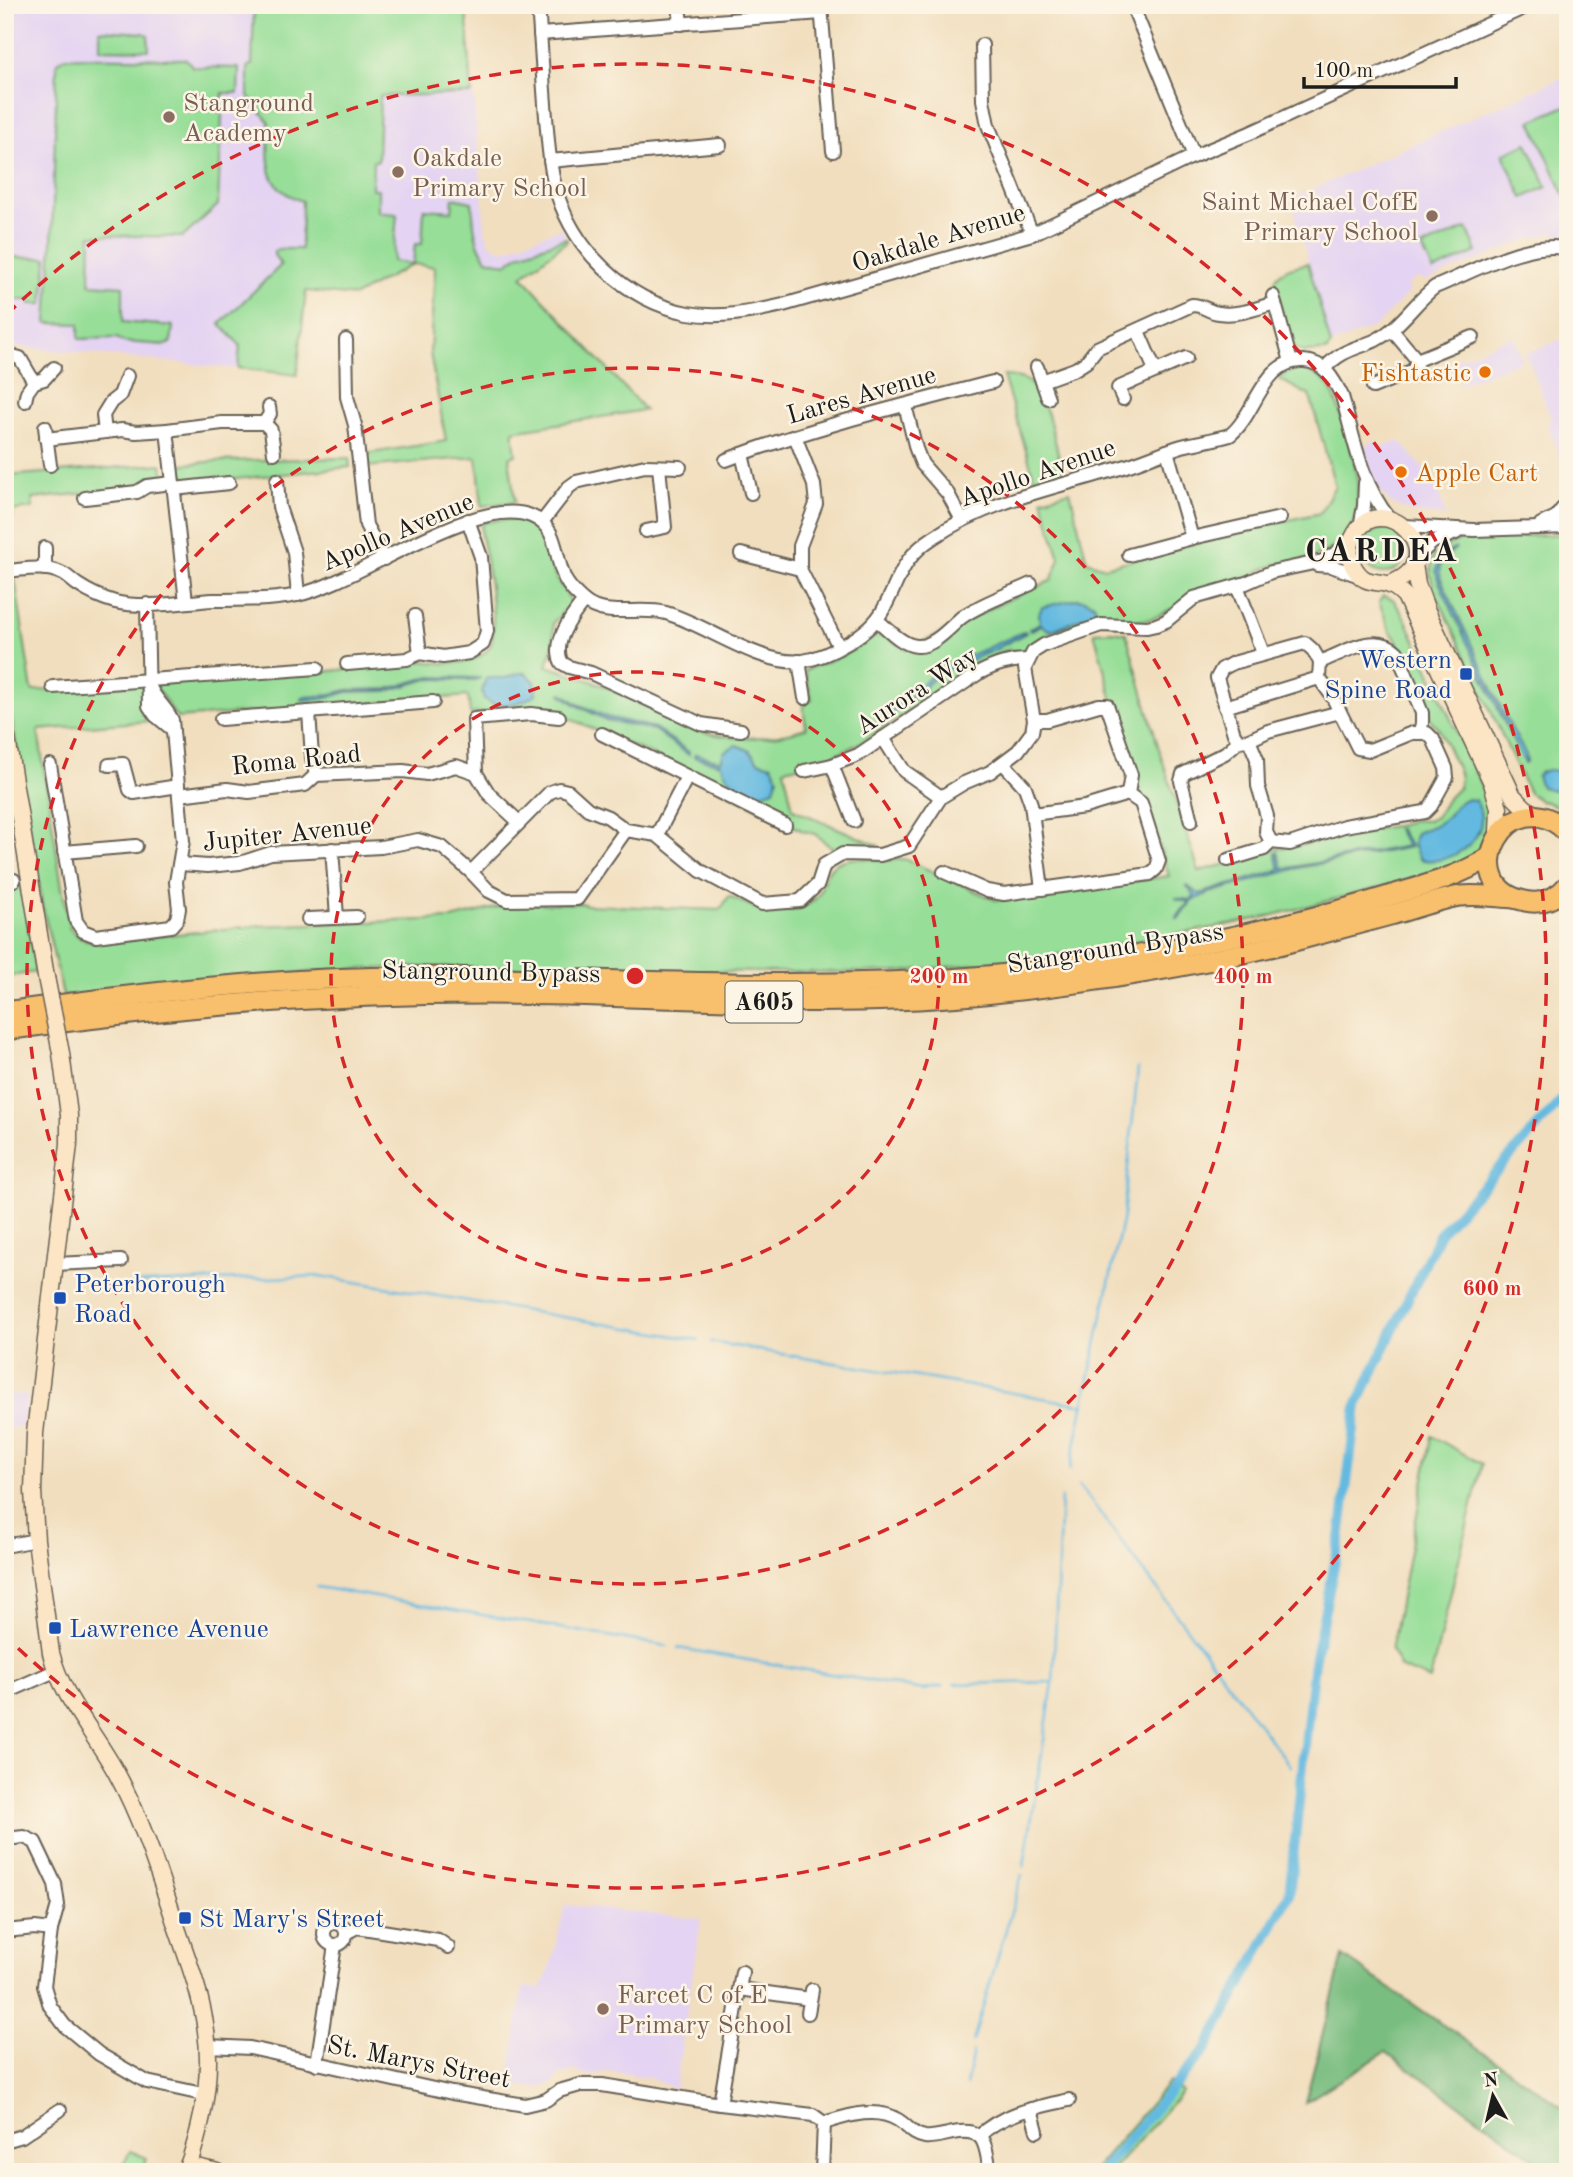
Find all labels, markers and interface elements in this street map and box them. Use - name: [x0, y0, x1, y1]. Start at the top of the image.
- scale bar: [1304, 46, 1456, 90]
- text: 100 m: [1314, 61, 1373, 82]
- place label: Stanground Academy: [183, 91, 314, 147]
- marker: Stanground Academy: [161, 109, 177, 125]
- place label: Oakdale Primary School: [412, 146, 587, 202]
- marker: Oakdale Primary School: [390, 164, 406, 180]
- place label: Saint Michael CofE Primary School: [1201, 190, 1418, 246]
- street label: Oakdale Avenue: [849, 200, 1028, 278]
- marker: Saint Michael CofE Primary School: [1424, 208, 1440, 224]
- place label: Fishtastic: [1360, 361, 1471, 387]
- street label: Lares Avenue: [784, 362, 939, 430]
- marker: Fishtastic: [1477, 364, 1493, 380]
- street label: Apollo Avenue: [956, 435, 1119, 513]
- place label: Apple Cart: [1415, 461, 1538, 487]
- marker: Apple Cart: [1393, 464, 1409, 480]
- street label: Apollo Avenue: [318, 489, 478, 577]
- district label: CARDEA: [1305, 536, 1459, 569]
- street label: Aurora Way: [851, 643, 983, 741]
- place label: Western Spine Road: [1324, 648, 1452, 704]
- marker: Western Spine Road: [1458, 666, 1474, 682]
- street label: Roma Road: [230, 741, 362, 781]
- street label: Jupiter Avenue: [201, 813, 373, 857]
- street label: Stanground Bypass: [1005, 919, 1226, 979]
- street label: Stanground Bypass: [381, 958, 601, 988]
- centre of rings: [623, 964, 647, 988]
- text: 200 m: [909, 967, 969, 988]
- text: 400 m: [1213, 967, 1273, 988]
- road number: A605: [726, 982, 802, 1022]
- place label: Peterborough Road: [74, 1272, 226, 1328]
- text: 600 m: [1462, 1279, 1522, 1300]
- marker: Peterborough Road: [52, 1290, 68, 1306]
- place label: Lawrence Avenue: [69, 1617, 269, 1643]
- marker: Lawrence Avenue: [47, 1620, 63, 1636]
- place label: St Mary's Street: [199, 1907, 384, 1933]
- marker: St Mary's Street: [177, 1910, 193, 1926]
- place label: Farcet C of E Primary School: [617, 1983, 792, 2039]
- marker: Farcet C of E Primary School: [595, 2001, 611, 2017]
- street label: St. Marys Street: [325, 2032, 513, 2094]
- north arrow: [1458, 2062, 1528, 2132]
- text: N: [1482, 2071, 1500, 2092]

